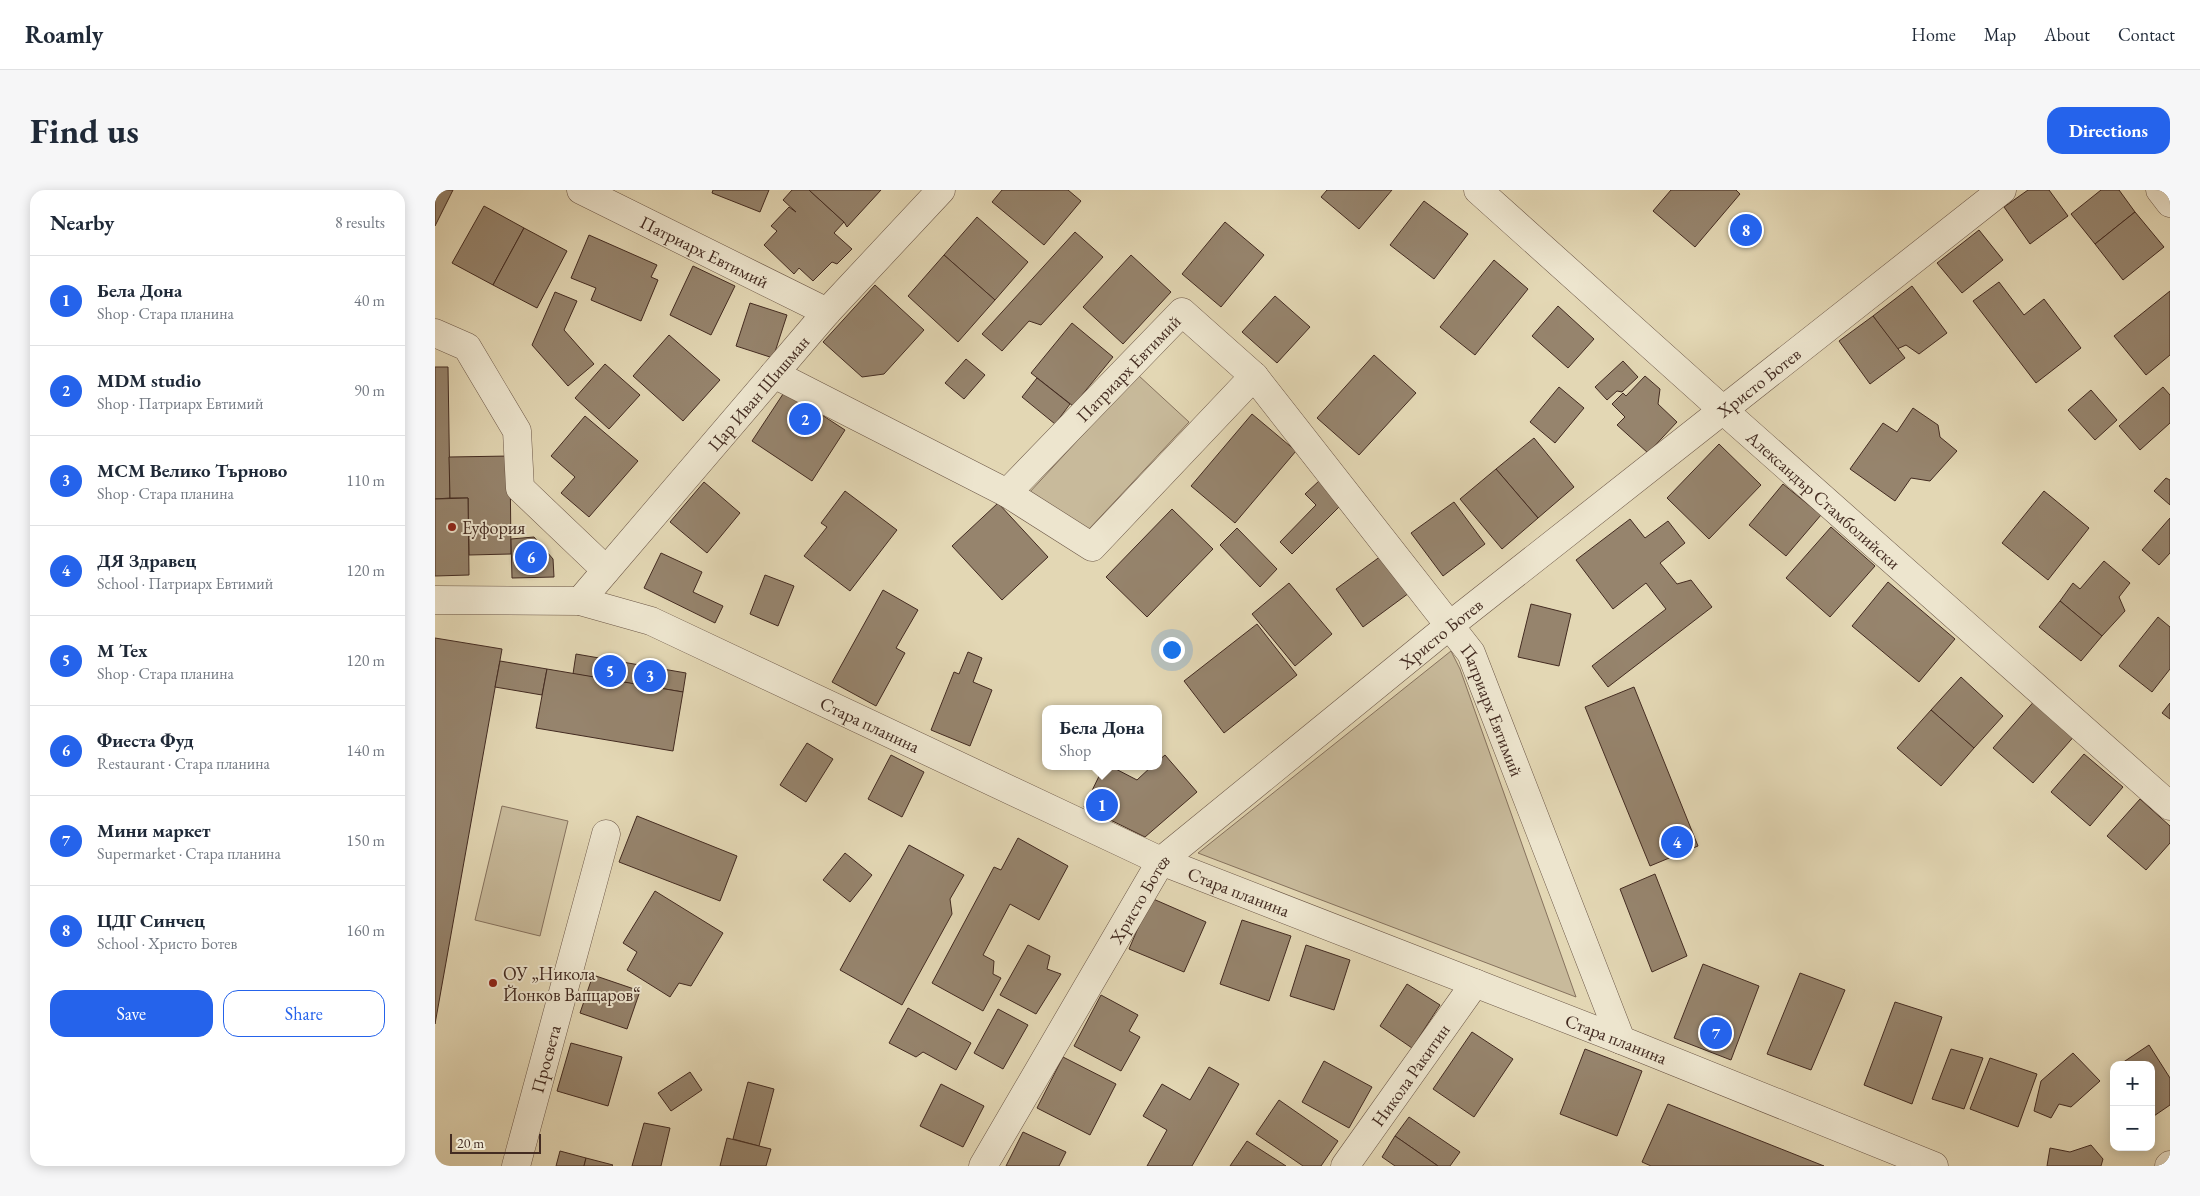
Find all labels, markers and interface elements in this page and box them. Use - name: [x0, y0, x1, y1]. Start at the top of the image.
- text: Roamly: [25, 19, 103, 50]
- text: Home: [1911, 23, 1956, 46]
- text: Map: [1984, 23, 2016, 46]
- text: About: [2044, 23, 2090, 46]
- text: Contact: [2118, 23, 2175, 46]
- button: Directions: [2047, 107, 2170, 154]
- text: Find us: [30, 108, 139, 153]
- text: Nearby: [50, 209, 114, 236]
- street label: Патриарх Евтимий: [637, 210, 773, 293]
- pin: 8: [1730, 211, 1762, 249]
- text: 8 results: [335, 212, 385, 233]
- text: Бела Дона: [97, 278, 182, 303]
- text: 1: [62, 290, 70, 311]
- text: 40 m: [354, 290, 385, 311]
- text: Shop · Стара планина: [97, 303, 234, 324]
- street label: Патриарх Евтимий: [1071, 309, 1185, 426]
- street label: Цар Иван Шишман: [702, 330, 814, 455]
- street label: Христо Ботев: [1711, 342, 1805, 423]
- text: MDM studio: [97, 368, 201, 393]
- text: 2: [62, 380, 70, 401]
- text: 90 m: [354, 380, 385, 401]
- text: Shop · Патриарх Евтимий: [97, 393, 263, 414]
- pin: 2: [789, 400, 821, 438]
- street label: Александър Стамболийски: [1741, 424, 1906, 574]
- text: МСМ Велико Търново: [97, 458, 287, 483]
- text: 3: [62, 470, 70, 491]
- text: 110 m: [346, 470, 385, 491]
- text: Shop · Стара планина: [97, 483, 234, 504]
- place label: Еуфория: [462, 516, 525, 539]
- marker: Еуфория: [446, 521, 458, 533]
- pin: 6: [515, 538, 547, 576]
- text: ДЯ Здравец: [97, 548, 196, 573]
- text: 4: [62, 560, 70, 581]
- text: 120 m: [346, 560, 385, 581]
- text: School · Патриарх Евтимий: [97, 573, 273, 594]
- street label: Христо Ботев: [1394, 592, 1487, 674]
- your location: [1159, 637, 1185, 663]
- text: М Тех: [97, 638, 148, 663]
- street label: Патриарх Евтимий: [1456, 639, 1529, 780]
- text: 5: [62, 650, 70, 671]
- text: 120 m: [346, 650, 385, 671]
- pin: 5: [594, 652, 626, 690]
- pin: 3: [634, 657, 666, 695]
- text: Shop · Стара планина: [97, 663, 234, 684]
- street label: Стара планина: [817, 691, 924, 758]
- popup: [1042, 705, 1162, 770]
- text: Бела Дона: [1059, 715, 1145, 740]
- text: Фиеста Фуд: [97, 728, 194, 753]
- text: 6: [62, 740, 70, 761]
- text: 140 m: [346, 740, 385, 761]
- text: Shop: [1059, 740, 1091, 761]
- text: Restaurant · Стара планина: [97, 753, 270, 774]
- pin: 1: [1086, 786, 1118, 824]
- text: Мини маркет: [97, 818, 211, 843]
- pin: 4: [1661, 823, 1693, 861]
- text: 7: [62, 830, 70, 851]
- text: 150 m: [346, 830, 385, 851]
- text: Supermarket · Стара планина: [97, 843, 281, 864]
- street label: Христо Ботев: [1104, 847, 1174, 948]
- street label: Стара планина: [1185, 861, 1294, 922]
- text: ЦДГ Синчец: [97, 908, 205, 933]
- text: 8: [62, 920, 70, 941]
- text: 160 m: [346, 920, 385, 941]
- text: School · Христо Ботев: [97, 933, 237, 954]
- place label: ОУ „Никола Йонков Вапцаров“: [503, 962, 641, 1006]
- marker: ОУ „Никола Йонков Вапцаров“: [487, 977, 499, 989]
- button: Save: [50, 990, 213, 1037]
- button: Share: [223, 990, 385, 1037]
- street label: Стара планина: [1562, 1008, 1671, 1069]
- pin: 7: [1700, 1014, 1732, 1052]
- street label: Никола Ракитин: [1365, 1019, 1454, 1131]
- street label: Просвета: [525, 1022, 565, 1095]
- map controls: [2110, 1061, 2155, 1151]
- button: +: [2110, 1061, 2155, 1106]
- button: −: [2110, 1106, 2155, 1151]
- scale bar: [450, 1131, 541, 1154]
- text: 20 m: [457, 1134, 484, 1152]

